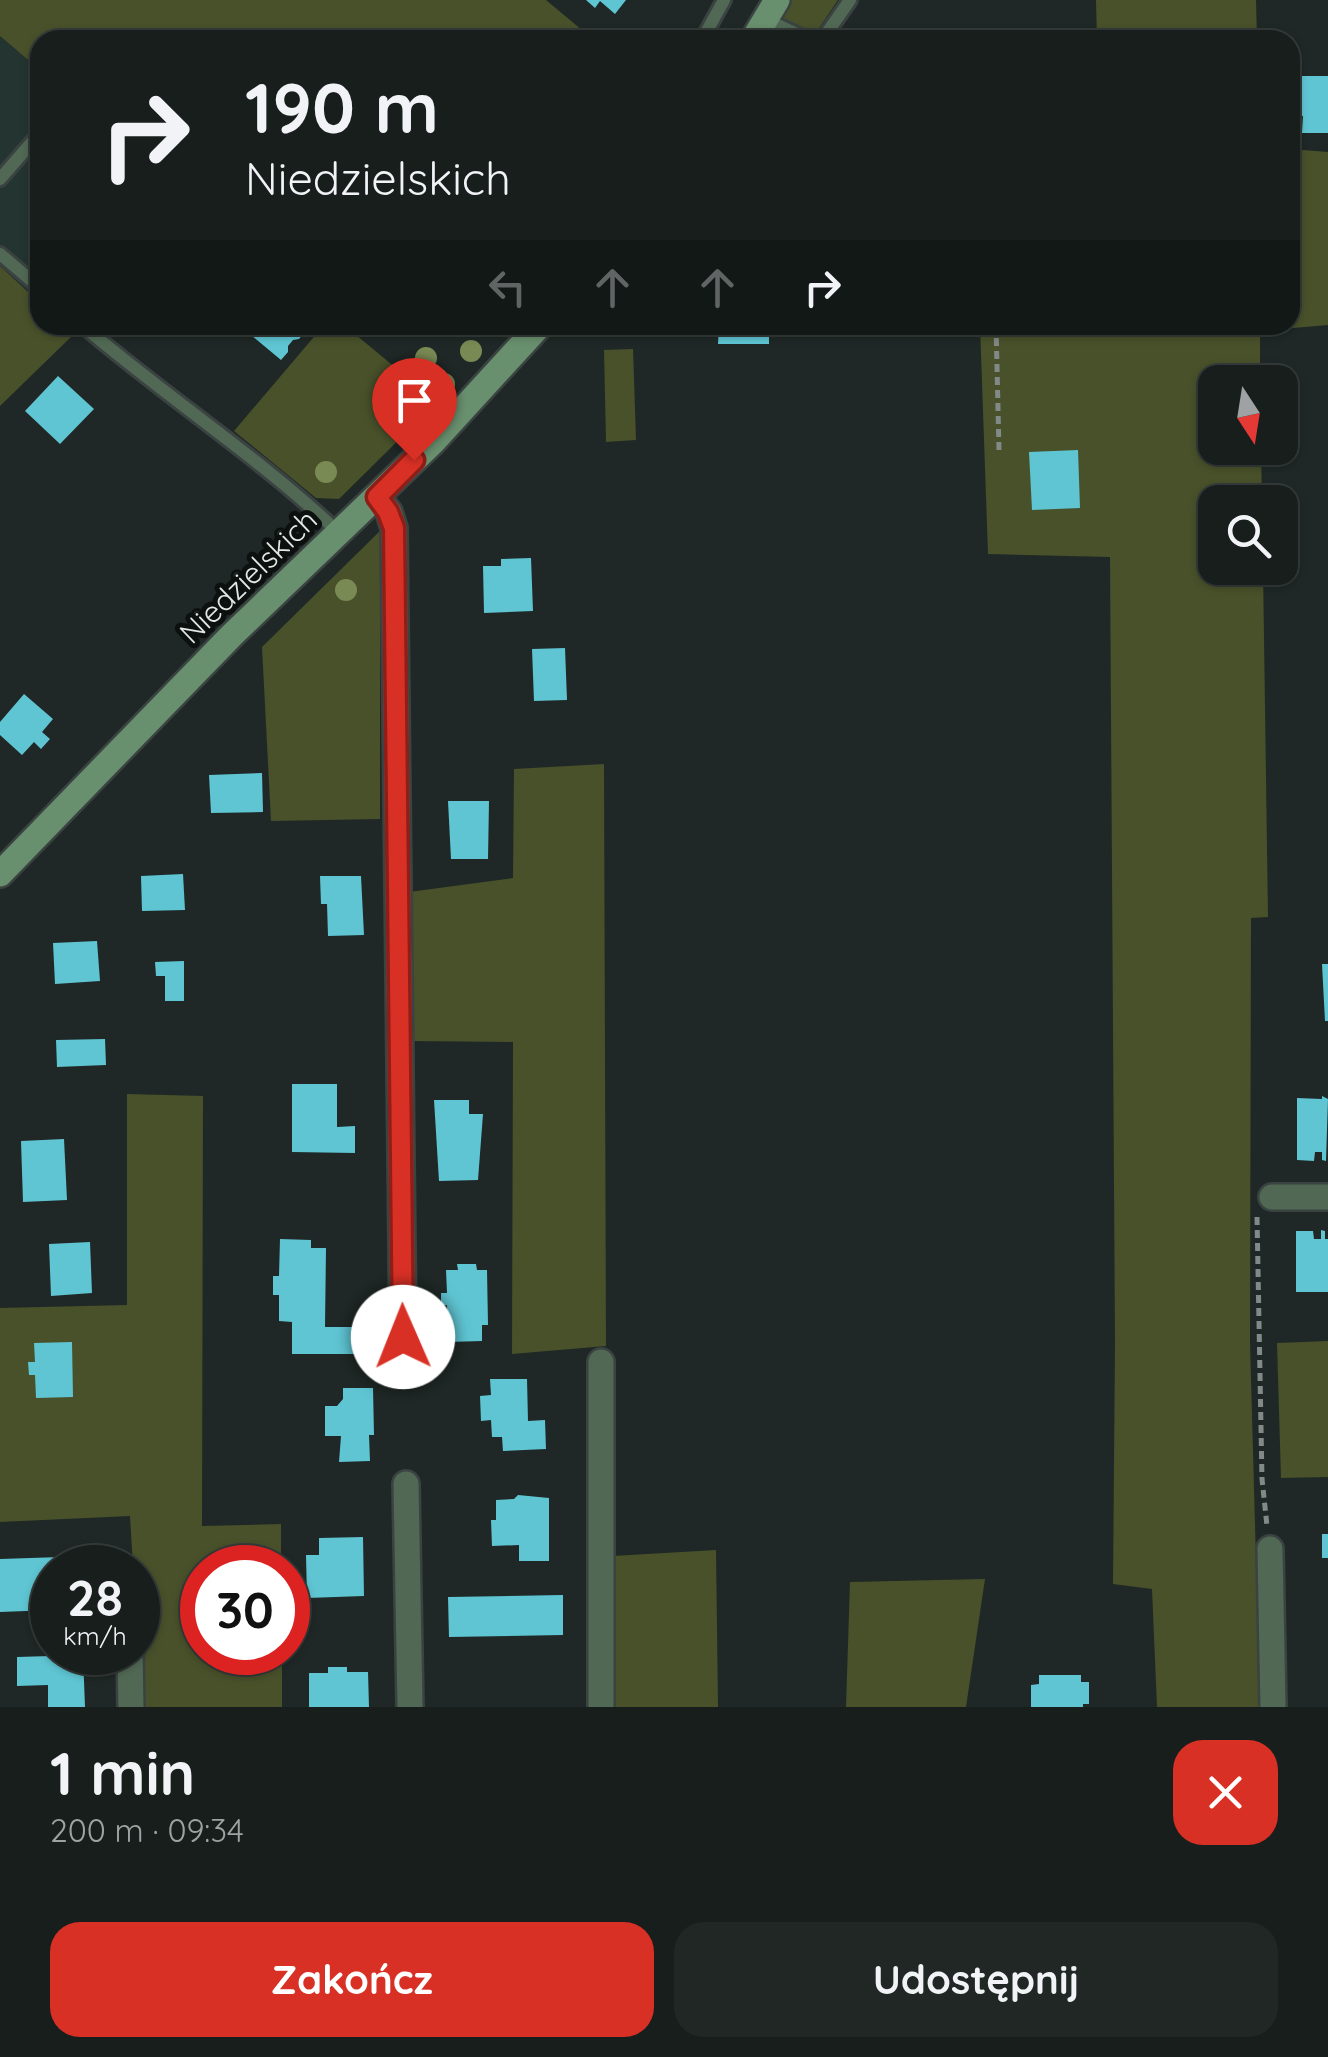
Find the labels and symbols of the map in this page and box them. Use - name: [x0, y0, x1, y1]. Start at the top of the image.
- pin: [372, 358, 457, 461]
- north arrow: [1198, 365, 1298, 465]
- street label: Niedzielskich: [171, 501, 325, 651]
- position arrow: [351, 1285, 455, 1389]
- speed limit sign: 30: [180, 1545, 310, 1675]

